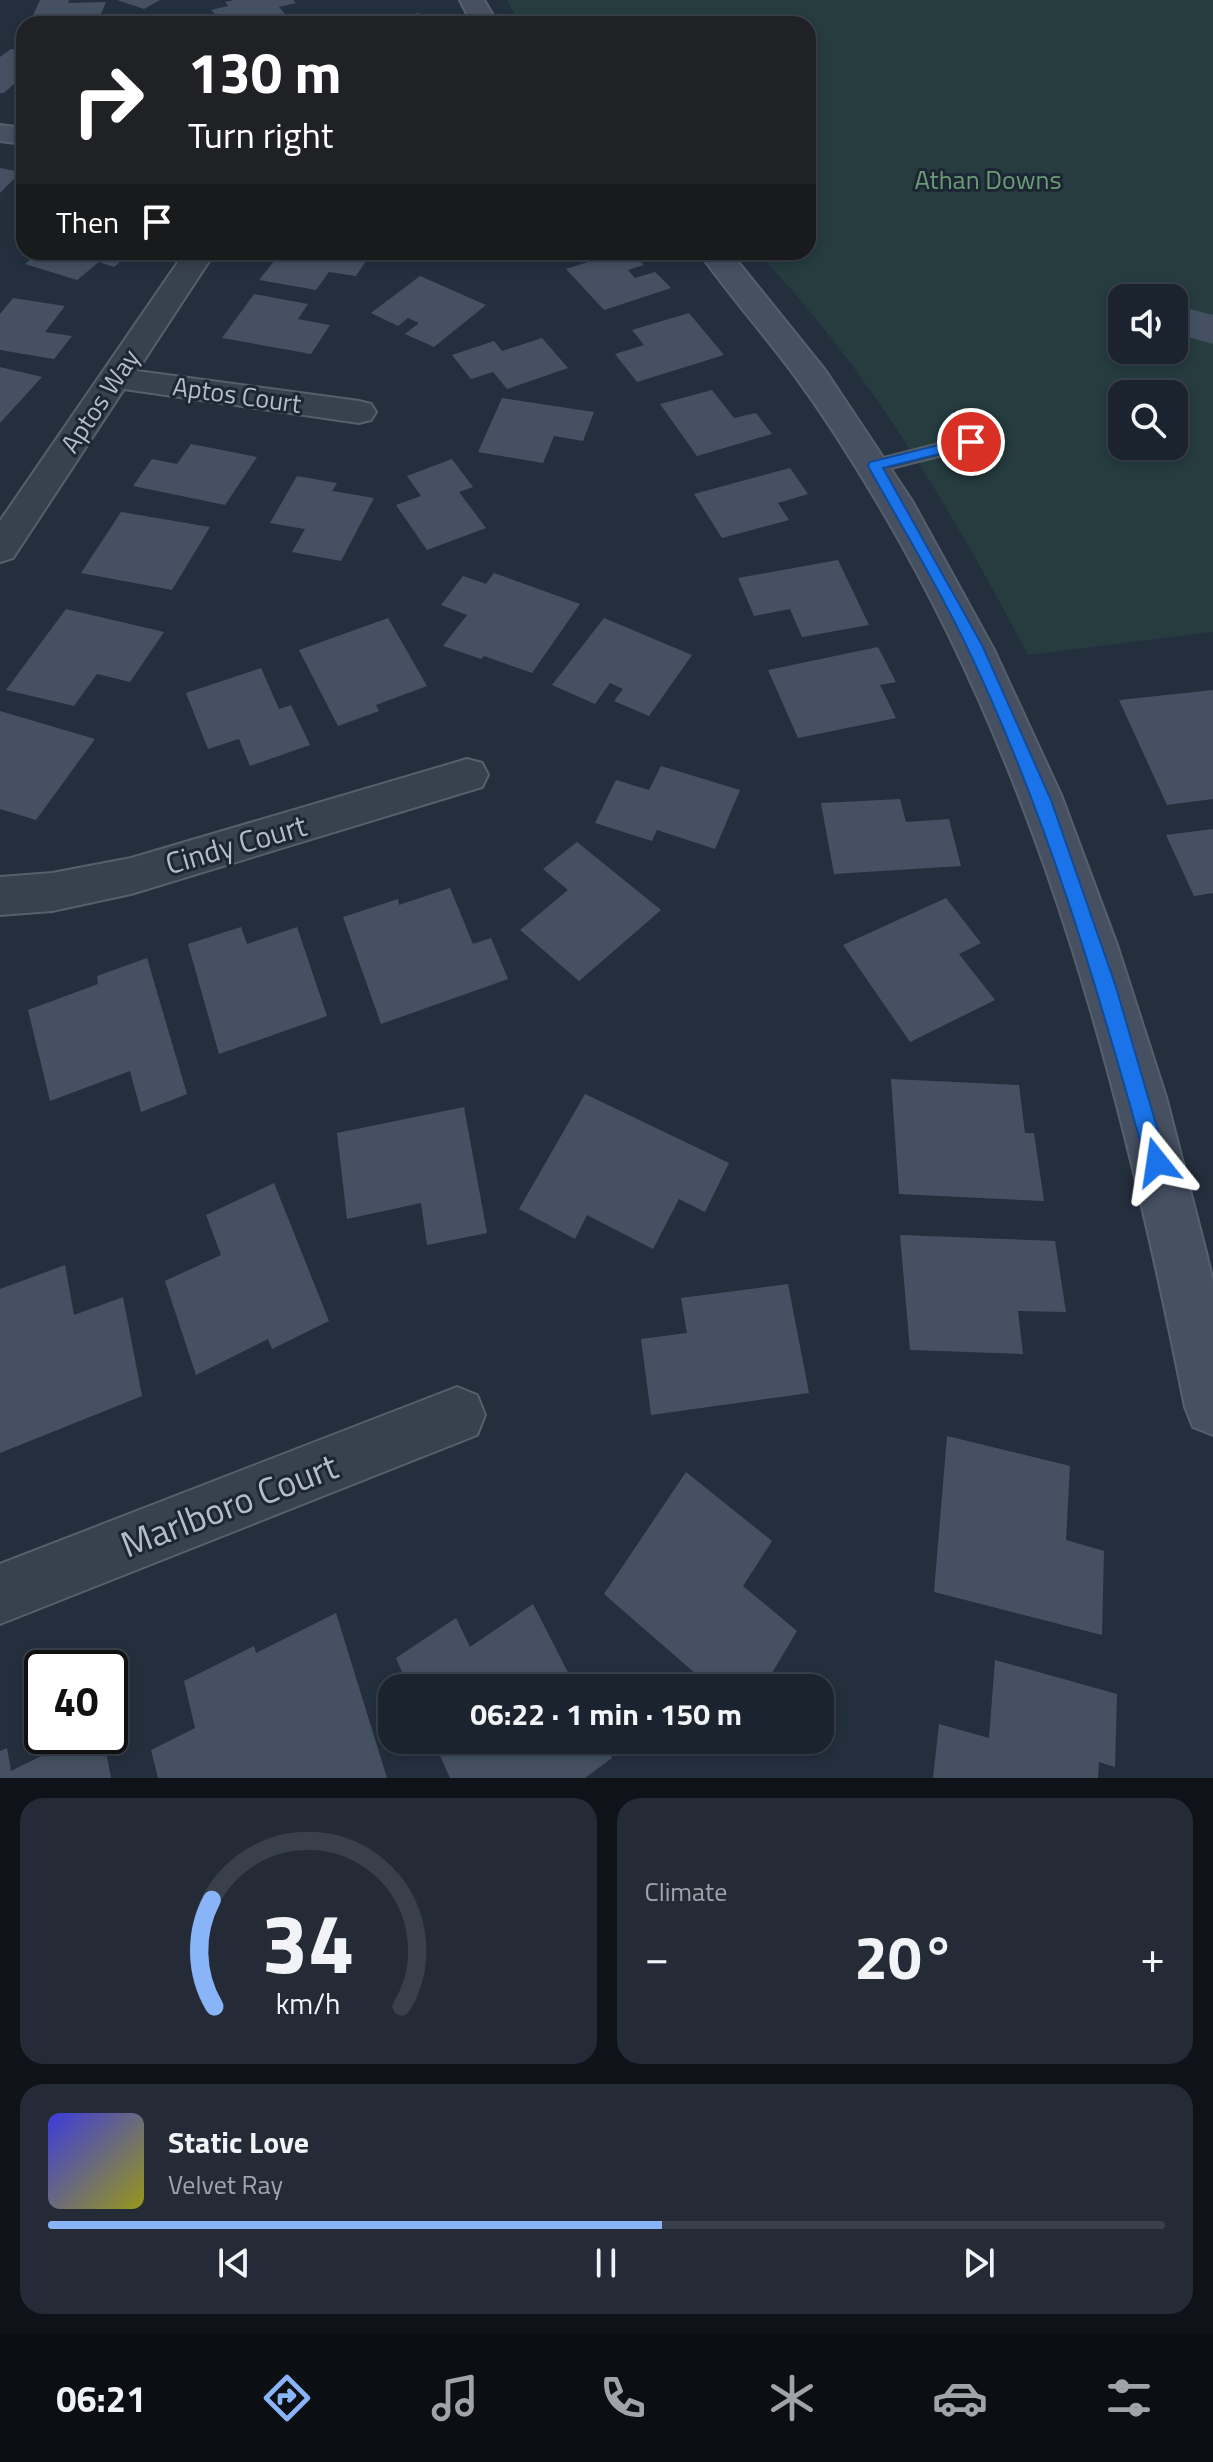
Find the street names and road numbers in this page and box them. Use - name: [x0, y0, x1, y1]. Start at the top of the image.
- street label: Aptos Way: [50, 341, 149, 460]
- street label: Aptos Court: [170, 366, 304, 423]
- street label: Cindy Court: [160, 802, 312, 886]
- street label: Marlboro Court: [112, 1438, 346, 1571]

